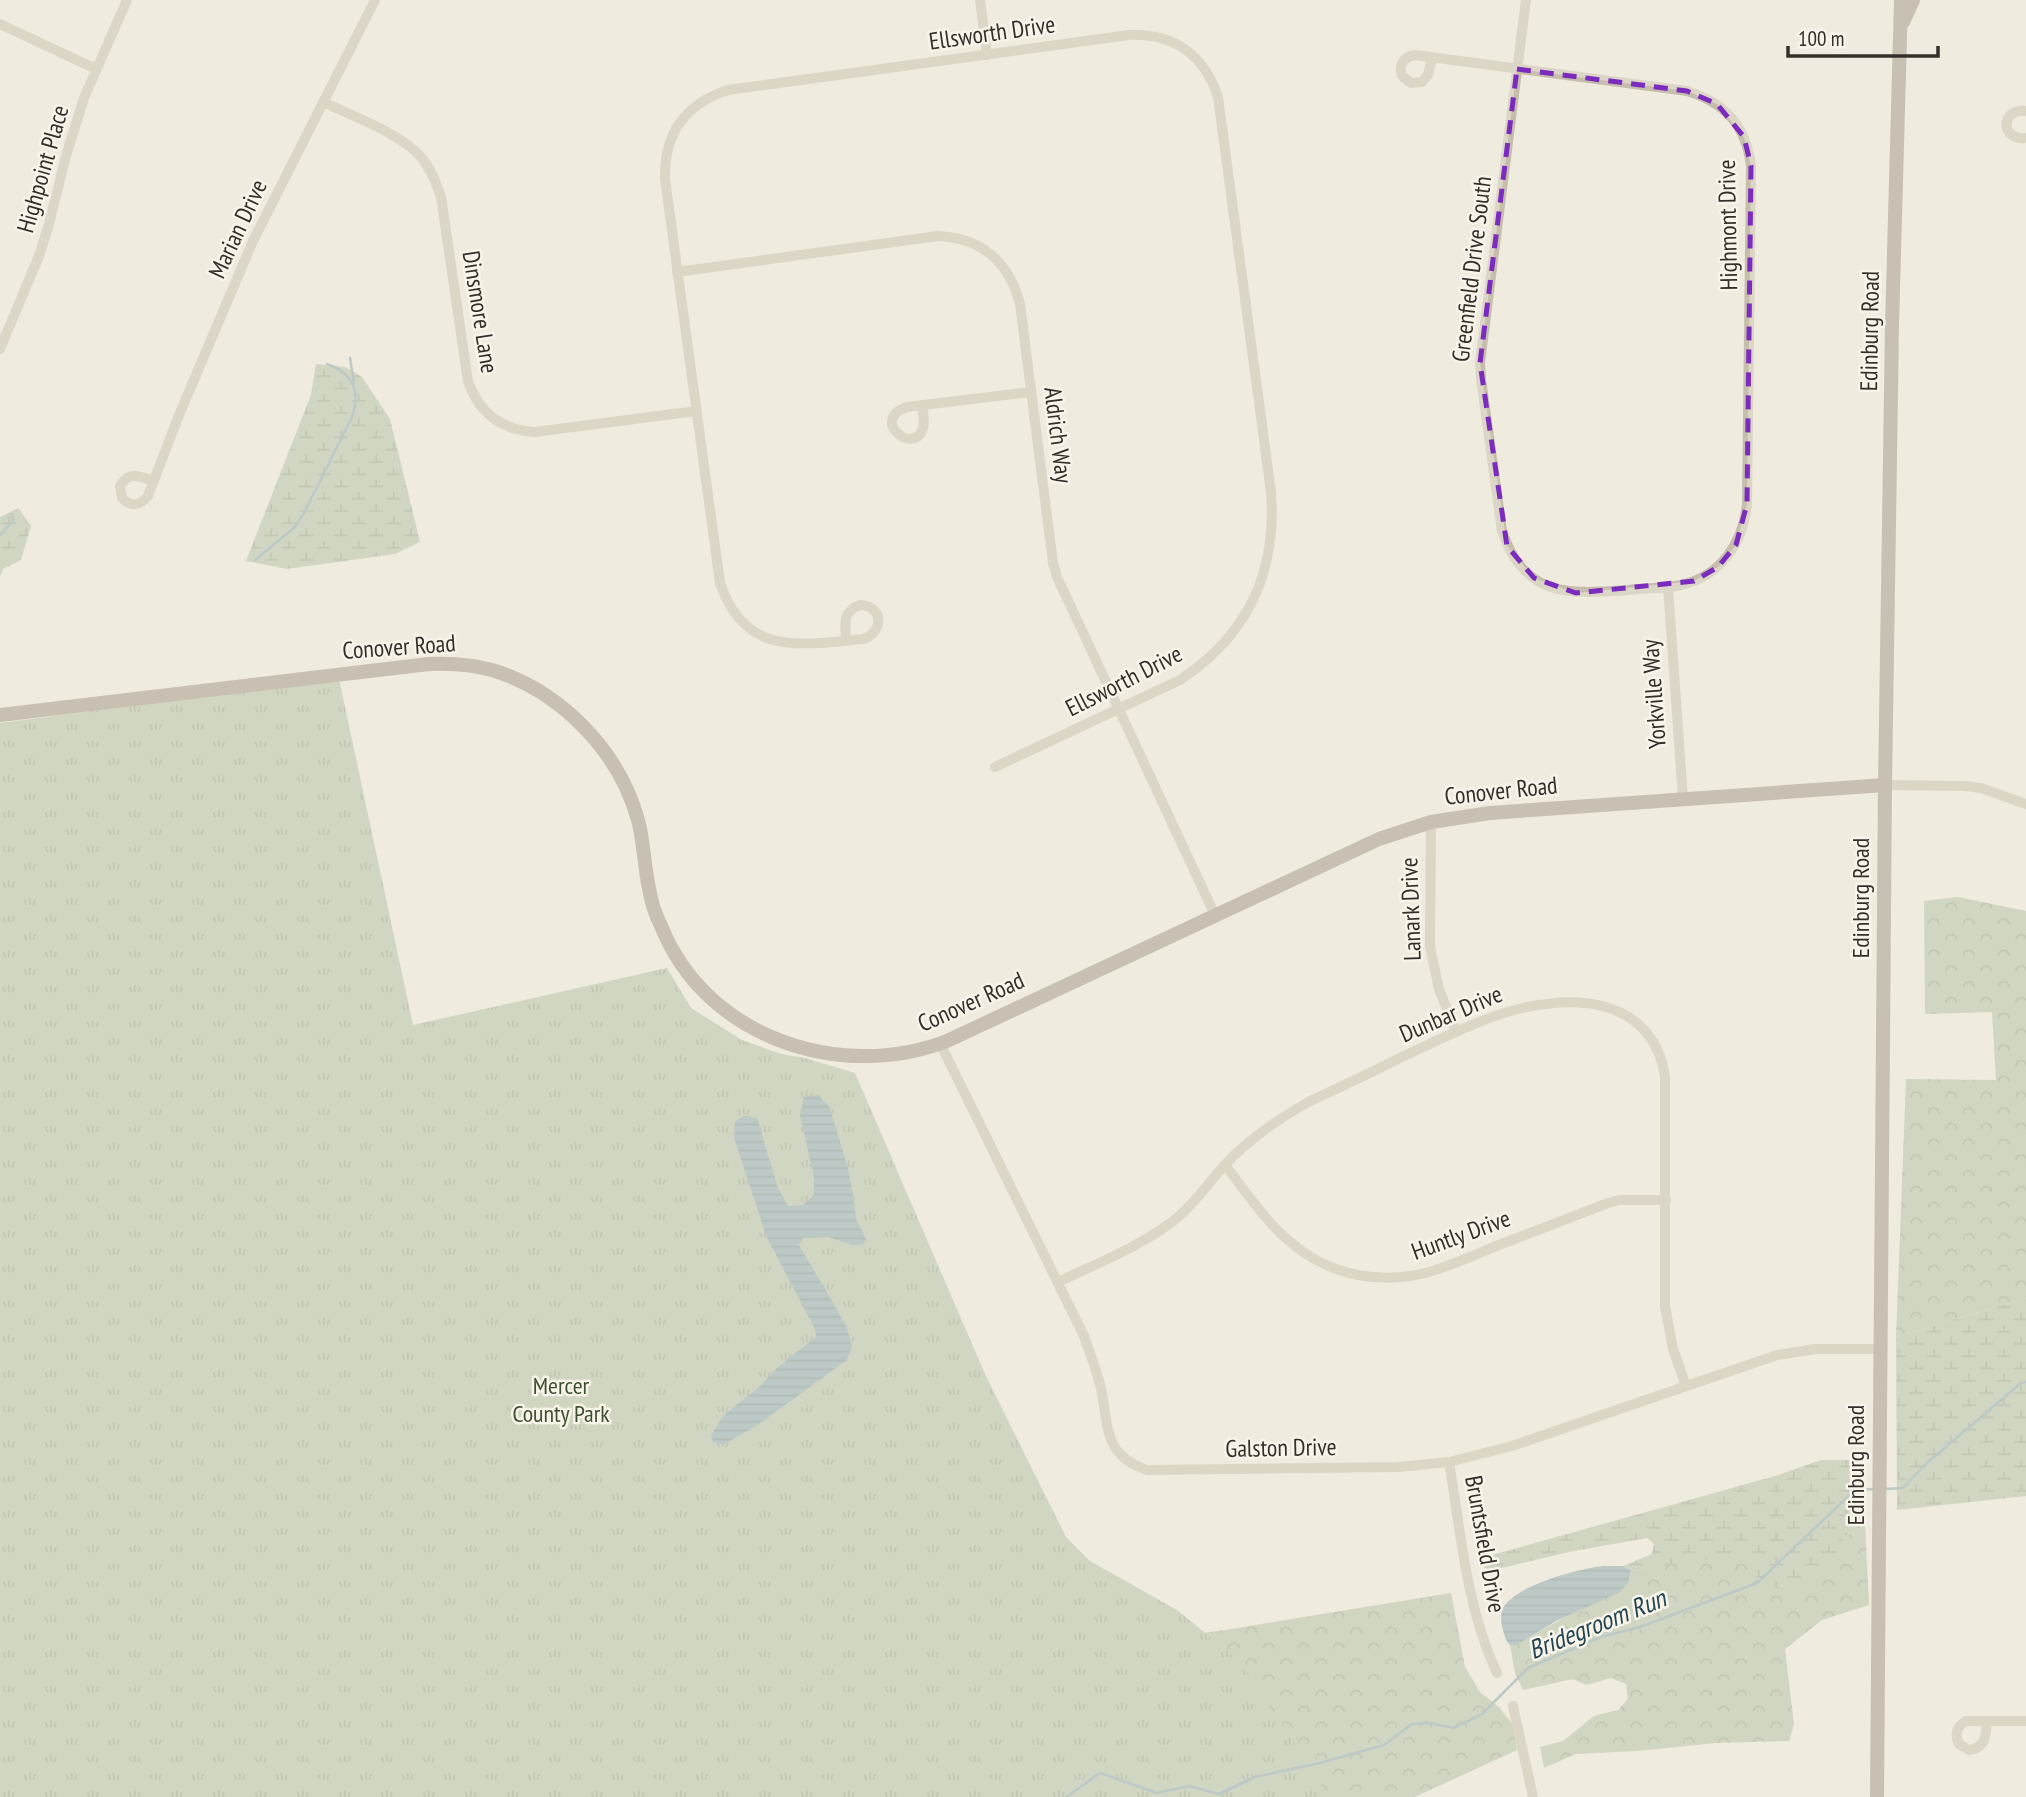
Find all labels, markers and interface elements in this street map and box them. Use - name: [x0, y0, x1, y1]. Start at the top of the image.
- street label: Ellsworth Drive: [927, 8, 1057, 57]
- scale bar: [1788, 14, 1938, 58]
- text: 100 m: [1798, 25, 1844, 52]
- street label: Highpoint Place: [10, 101, 76, 236]
- street label: Highmont Drive: [1711, 159, 1744, 291]
- street label: Marian Drive: [201, 174, 274, 283]
- street label: Greenfield Drive South: [1445, 174, 1498, 364]
- street label: Dinsmore Lane: [456, 248, 505, 375]
- street label: Edinburg Road: [1853, 271, 1886, 391]
- street label: Aldrich Way: [1037, 385, 1080, 485]
- street label: Conover Road: [341, 627, 457, 666]
- street label: Ellsworth Drive: [1060, 638, 1187, 723]
- street label: Yorkville Way: [1634, 638, 1673, 750]
- street label: Conover Road: [1443, 769, 1559, 812]
- street label: Edinburg Road: [1845, 838, 1876, 958]
- street label: Lanark Drive: [1393, 857, 1428, 961]
- street label: Conover Road: [913, 964, 1029, 1039]
- street label: Dunbar Drive: [1395, 978, 1507, 1049]
- street label: Huntly Drive: [1407, 1202, 1515, 1267]
- park label: Mercer County Park: [512, 1370, 610, 1429]
- street label: Edinburg Road: [1840, 1405, 1871, 1525]
- street label: Galston Drive: [1225, 1431, 1337, 1464]
- street label: Bruntsfield Drive: [1458, 1473, 1513, 1615]
- water label: Bridegroom Run: [1523, 1580, 1672, 1666]

